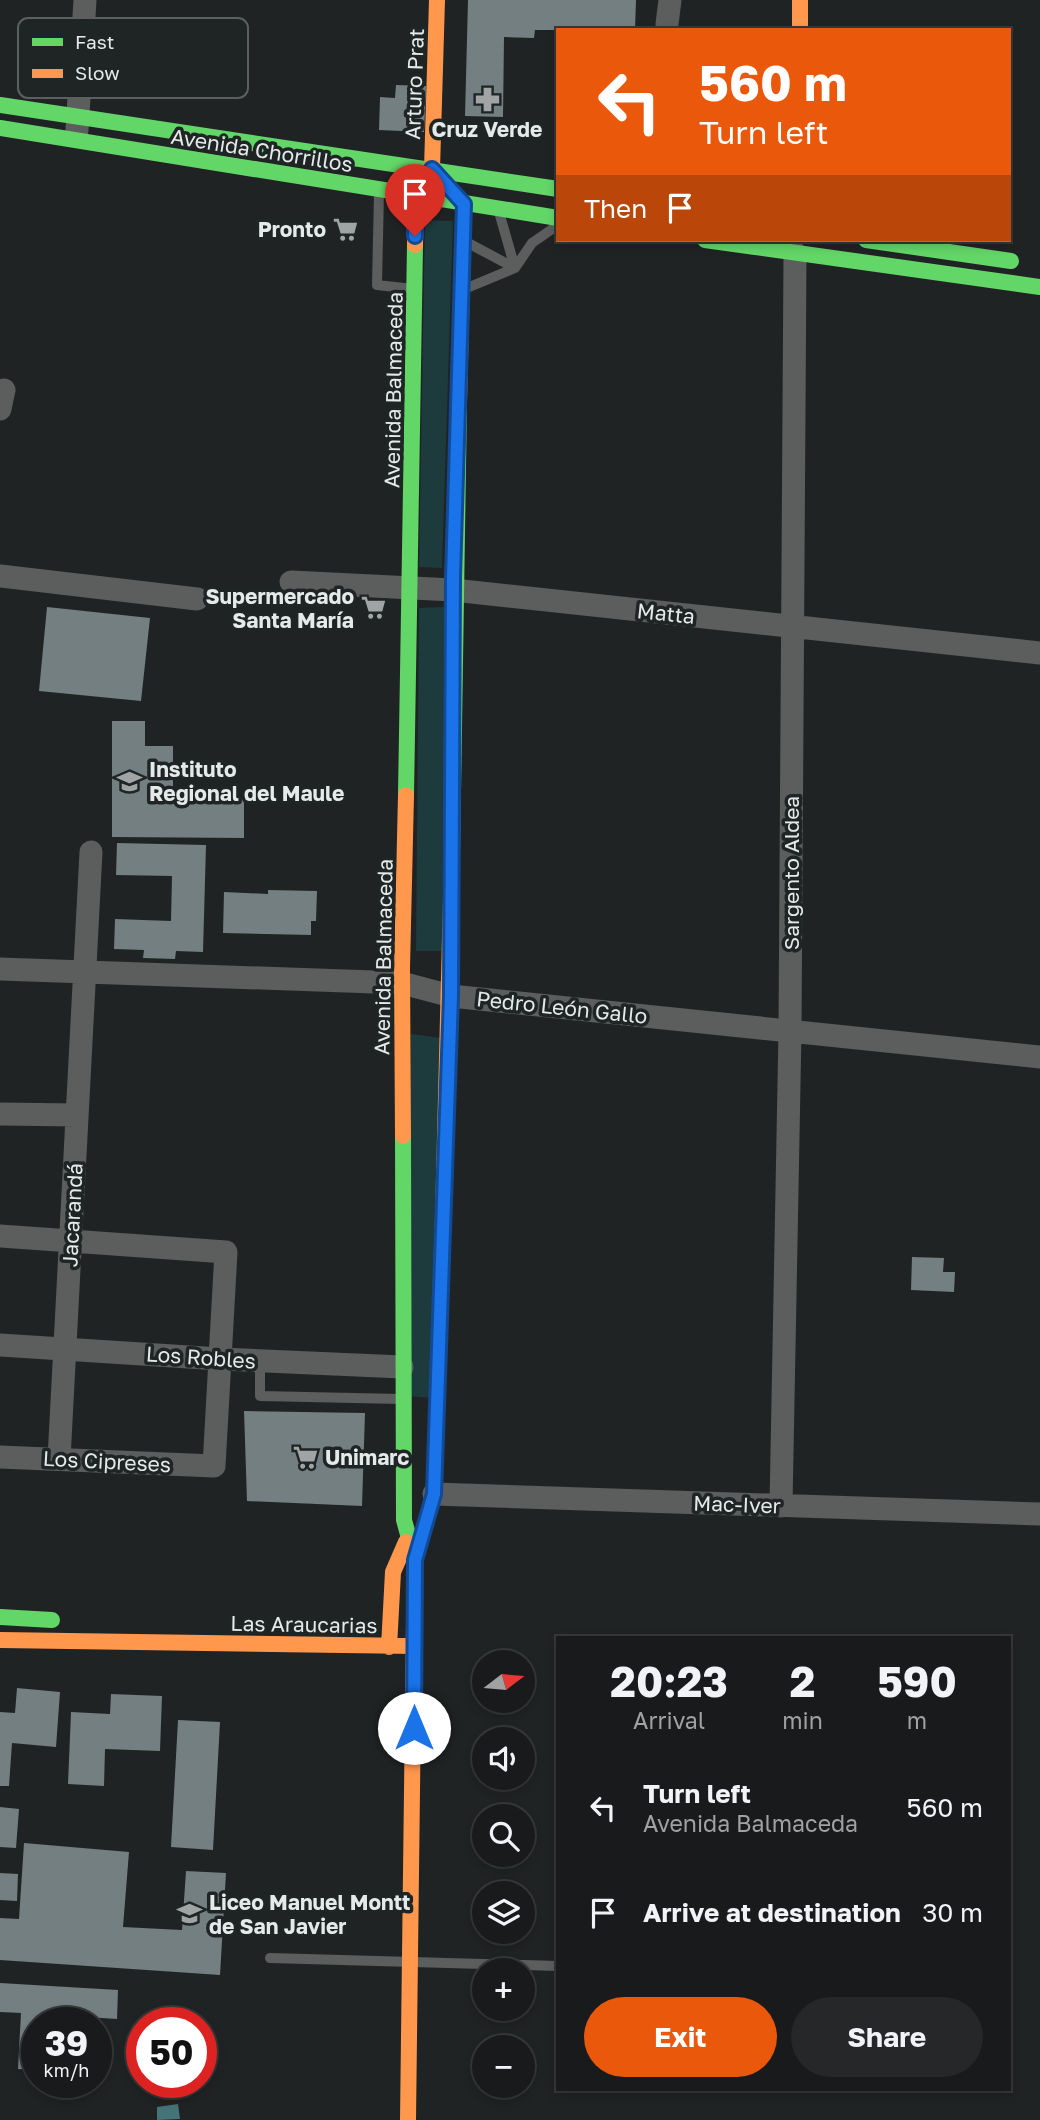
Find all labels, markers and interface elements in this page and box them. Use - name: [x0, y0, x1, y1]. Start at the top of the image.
- legend: [18, 18, 248, 98]
- street label: Arturo Prat: [399, 28, 429, 140]
- text: Fast: [75, 30, 114, 53]
- text: 560 m: [699, 53, 847, 112]
- icon: left: [584, 56, 675, 147]
- text: Slow: [75, 61, 120, 84]
- pharmacy icon: Cruz Verde: [473, 86, 501, 114]
- text: Turn left: [699, 113, 828, 151]
- place label: Cruz Verde: [432, 116, 542, 142]
- street label: Avenida Chorrillos: [169, 123, 355, 177]
- pin: [385, 164, 445, 236]
- icon: arrive: [396, 175, 434, 213]
- icon: arrive: [661, 189, 699, 227]
- text: Then: [584, 193, 647, 224]
- supermarket icon: Pronto: [332, 215, 360, 243]
- place label: Pronto: [258, 216, 326, 242]
- street label: Avenida Balmaceda: [378, 292, 408, 488]
- place label: Supermercado Santa María: [206, 583, 354, 633]
- supermarket icon: Supermercado Santa María: [360, 594, 388, 622]
- street label: Matta: [636, 597, 696, 629]
- place label: Instituto Regional del Maule: [149, 756, 344, 806]
- school or university icon: Instituto Regional del Maule: [115, 767, 143, 795]
- street label: Sargento Aldea: [778, 796, 804, 950]
- street label: Avenida Balmaceda: [368, 859, 398, 1055]
- street label: Pedro León Gallo: [475, 985, 649, 1029]
- street label: Jacarandá: [56, 1162, 88, 1268]
- street label: Los Robles: [145, 1340, 257, 1374]
- supermarket icon: Unimarc: [291, 1443, 319, 1471]
- place label: Unimarc: [325, 1444, 409, 1470]
- street label: Los Cipreses: [42, 1445, 172, 1477]
- street label: Mac-Iver: [693, 1489, 781, 1519]
- street label: Las Araucarias: [230, 1610, 378, 1638]
- north arrow: [472, 1650, 536, 1713]
- map controls: [472, 1650, 535, 2098]
- text: 20:23: [610, 1656, 728, 1706]
- text: 2: [790, 1656, 815, 1706]
- text: 590: [877, 1656, 957, 1706]
- position arrow: [377, 1691, 451, 1765]
- text: Arrival: [633, 1706, 705, 1734]
- text: min: [782, 1706, 823, 1734]
- text: m: [907, 1706, 927, 1734]
- button: sound: [472, 1727, 535, 1790]
- text: Turn left: [643, 1778, 751, 1809]
- icon: left: [584, 1789, 622, 1827]
- text: 560 m: [907, 1792, 983, 1823]
- button: search: [472, 1804, 535, 1867]
- text: Avenida Balmaceda: [643, 1809, 858, 1837]
- button: layers: [472, 1881, 535, 1944]
- place label: Liceo Manuel Montt de San Javier: [209, 1889, 410, 1939]
- icon: arrive: [584, 1894, 622, 1932]
- text: Arrive at destination: [643, 1897, 901, 1928]
- text: 30 m: [922, 1897, 983, 1928]
- school or university icon: Liceo Manuel Montt de San Javier: [175, 1900, 203, 1928]
- button: +: [472, 1958, 535, 2021]
- button: Exit: [584, 1997, 777, 2077]
- button: Share: [791, 1997, 983, 2077]
- speed limit sign: 50: [126, 2007, 217, 2098]
- text: 39: [45, 2022, 88, 2064]
- button: −: [472, 2035, 535, 2098]
- text: km/h: [44, 2059, 89, 2081]

